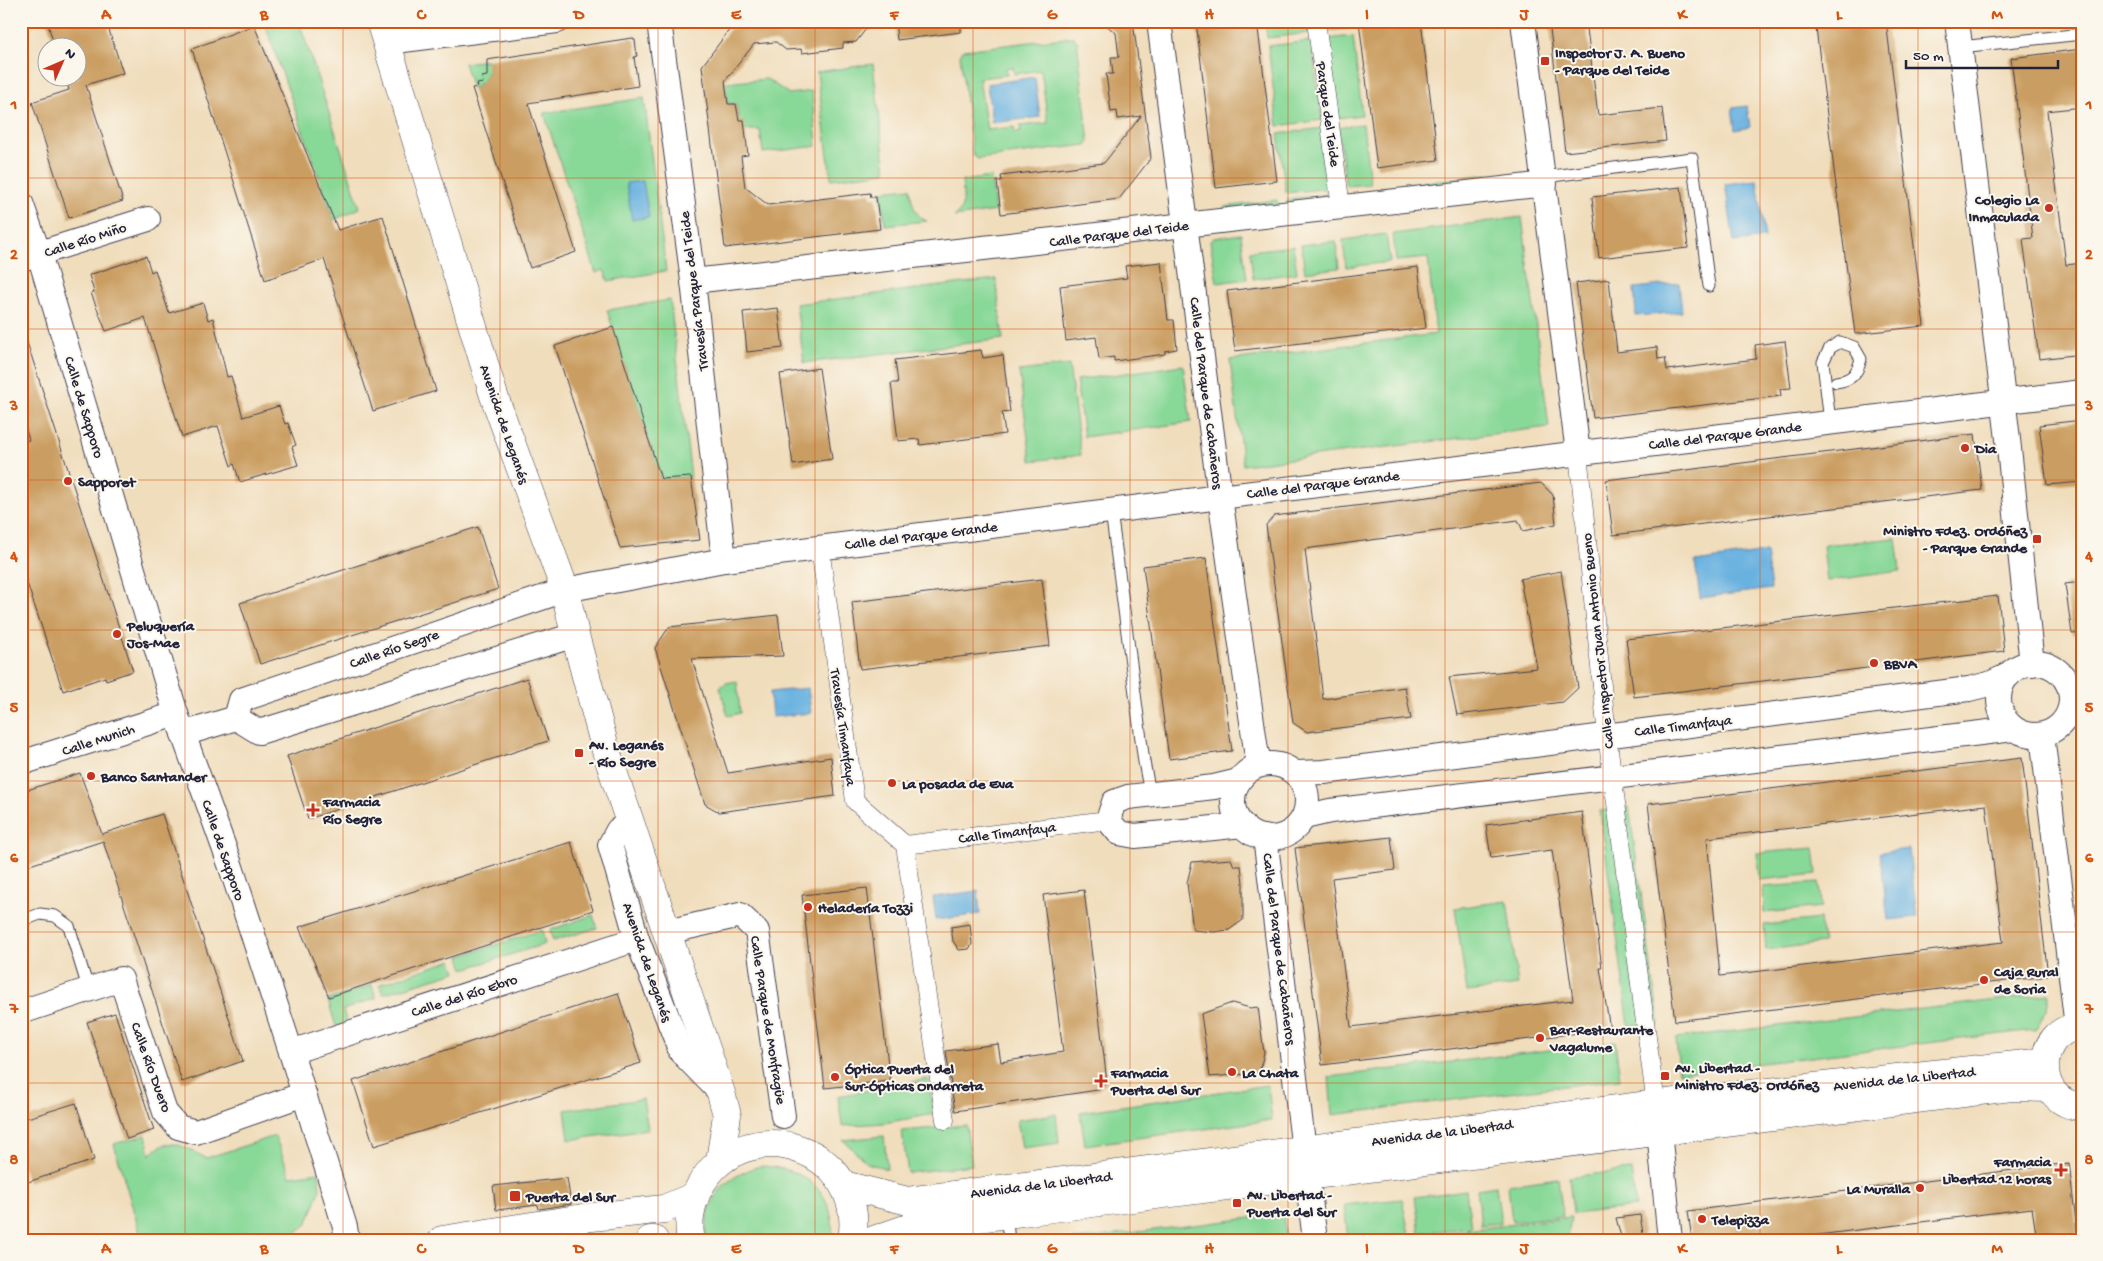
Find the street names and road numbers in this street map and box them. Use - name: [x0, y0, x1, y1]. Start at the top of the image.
- street label: Parque del Teide: [1311, 60, 1343, 168]
- street label: Travesía Parque del Teide: [676, 210, 714, 372]
- street label: Calle Parque del Teide: [1049, 217, 1190, 252]
- street label: Calle Río Miño: [42, 219, 129, 263]
- street label: Calle del Parque de Cabañeros: [1184, 296, 1226, 491]
- street label: Calle de Sapporo: [59, 355, 107, 461]
- street label: Avenida de Leganés: [474, 363, 532, 487]
- street label: Calle del Parque Grande: [1648, 419, 1803, 455]
- street label: Calle del Parque Grande: [1246, 468, 1401, 504]
- street label: Calle del Parque Grande: [844, 519, 999, 555]
- street label: Calle Inspector Juan Antonio Bueno: [1579, 532, 1619, 749]
- street label: Calle Río Segre: [348, 626, 442, 674]
- street label: Travesía Timanfaya: [825, 667, 859, 788]
- street label: Calle Timanfaya: [1633, 712, 1734, 742]
- street label: Calle Munich: [60, 721, 137, 761]
- street label: Calle de Sapporo: [196, 798, 248, 904]
- street label: Calle Timanfaya: [957, 819, 1058, 849]
- street label: Calle del Parque de Cabañeros: [1257, 852, 1299, 1047]
- street label: Avenida de Leganés: [617, 901, 675, 1025]
- street label: Calle Parque de Monfragüe: [745, 935, 789, 1106]
- street label: Calle del Río Ebro: [409, 971, 520, 1023]
- street label: Calle Río Duero: [126, 1020, 175, 1115]
- street label: Avenida de la Libertad: [1832, 1063, 1977, 1096]
- street label: Avenida de la Libertad: [1370, 1116, 1515, 1152]
- street label: Avenida de la Libertad: [969, 1168, 1114, 1204]

